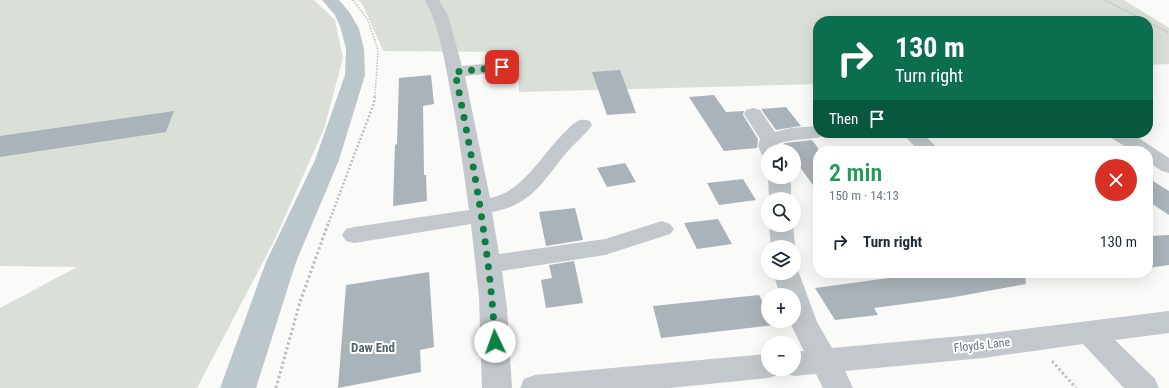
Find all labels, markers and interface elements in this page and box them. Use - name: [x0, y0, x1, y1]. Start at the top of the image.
- text: 130 m: [895, 31, 965, 64]
- icon: right: [829, 32, 881, 84]
- pin: [485, 50, 519, 84]
- icon: arrive: [491, 56, 513, 78]
- text: Turn right: [895, 65, 963, 86]
- icon: arrive: [866, 108, 888, 130]
- text: Then: [829, 110, 858, 128]
- map controls: [761, 144, 801, 376]
- button: sound: [761, 144, 801, 184]
- text: 2 min: [829, 159, 882, 187]
- button: close: [1095, 159, 1137, 201]
- text: 150 m · 14:13: [829, 188, 899, 203]
- button: search: [761, 192, 801, 232]
- icon: right: [829, 231, 851, 253]
- text: Turn right: [863, 233, 922, 251]
- text: 130 m: [1100, 233, 1137, 251]
- button: layers: [761, 240, 801, 280]
- button: +: [761, 288, 801, 328]
- position arrow: [474, 321, 516, 363]
- street label: Floyds Lane: [953, 335, 1011, 355]
- button: −: [761, 336, 801, 376]
- district label: Daw End: [351, 340, 395, 355]

